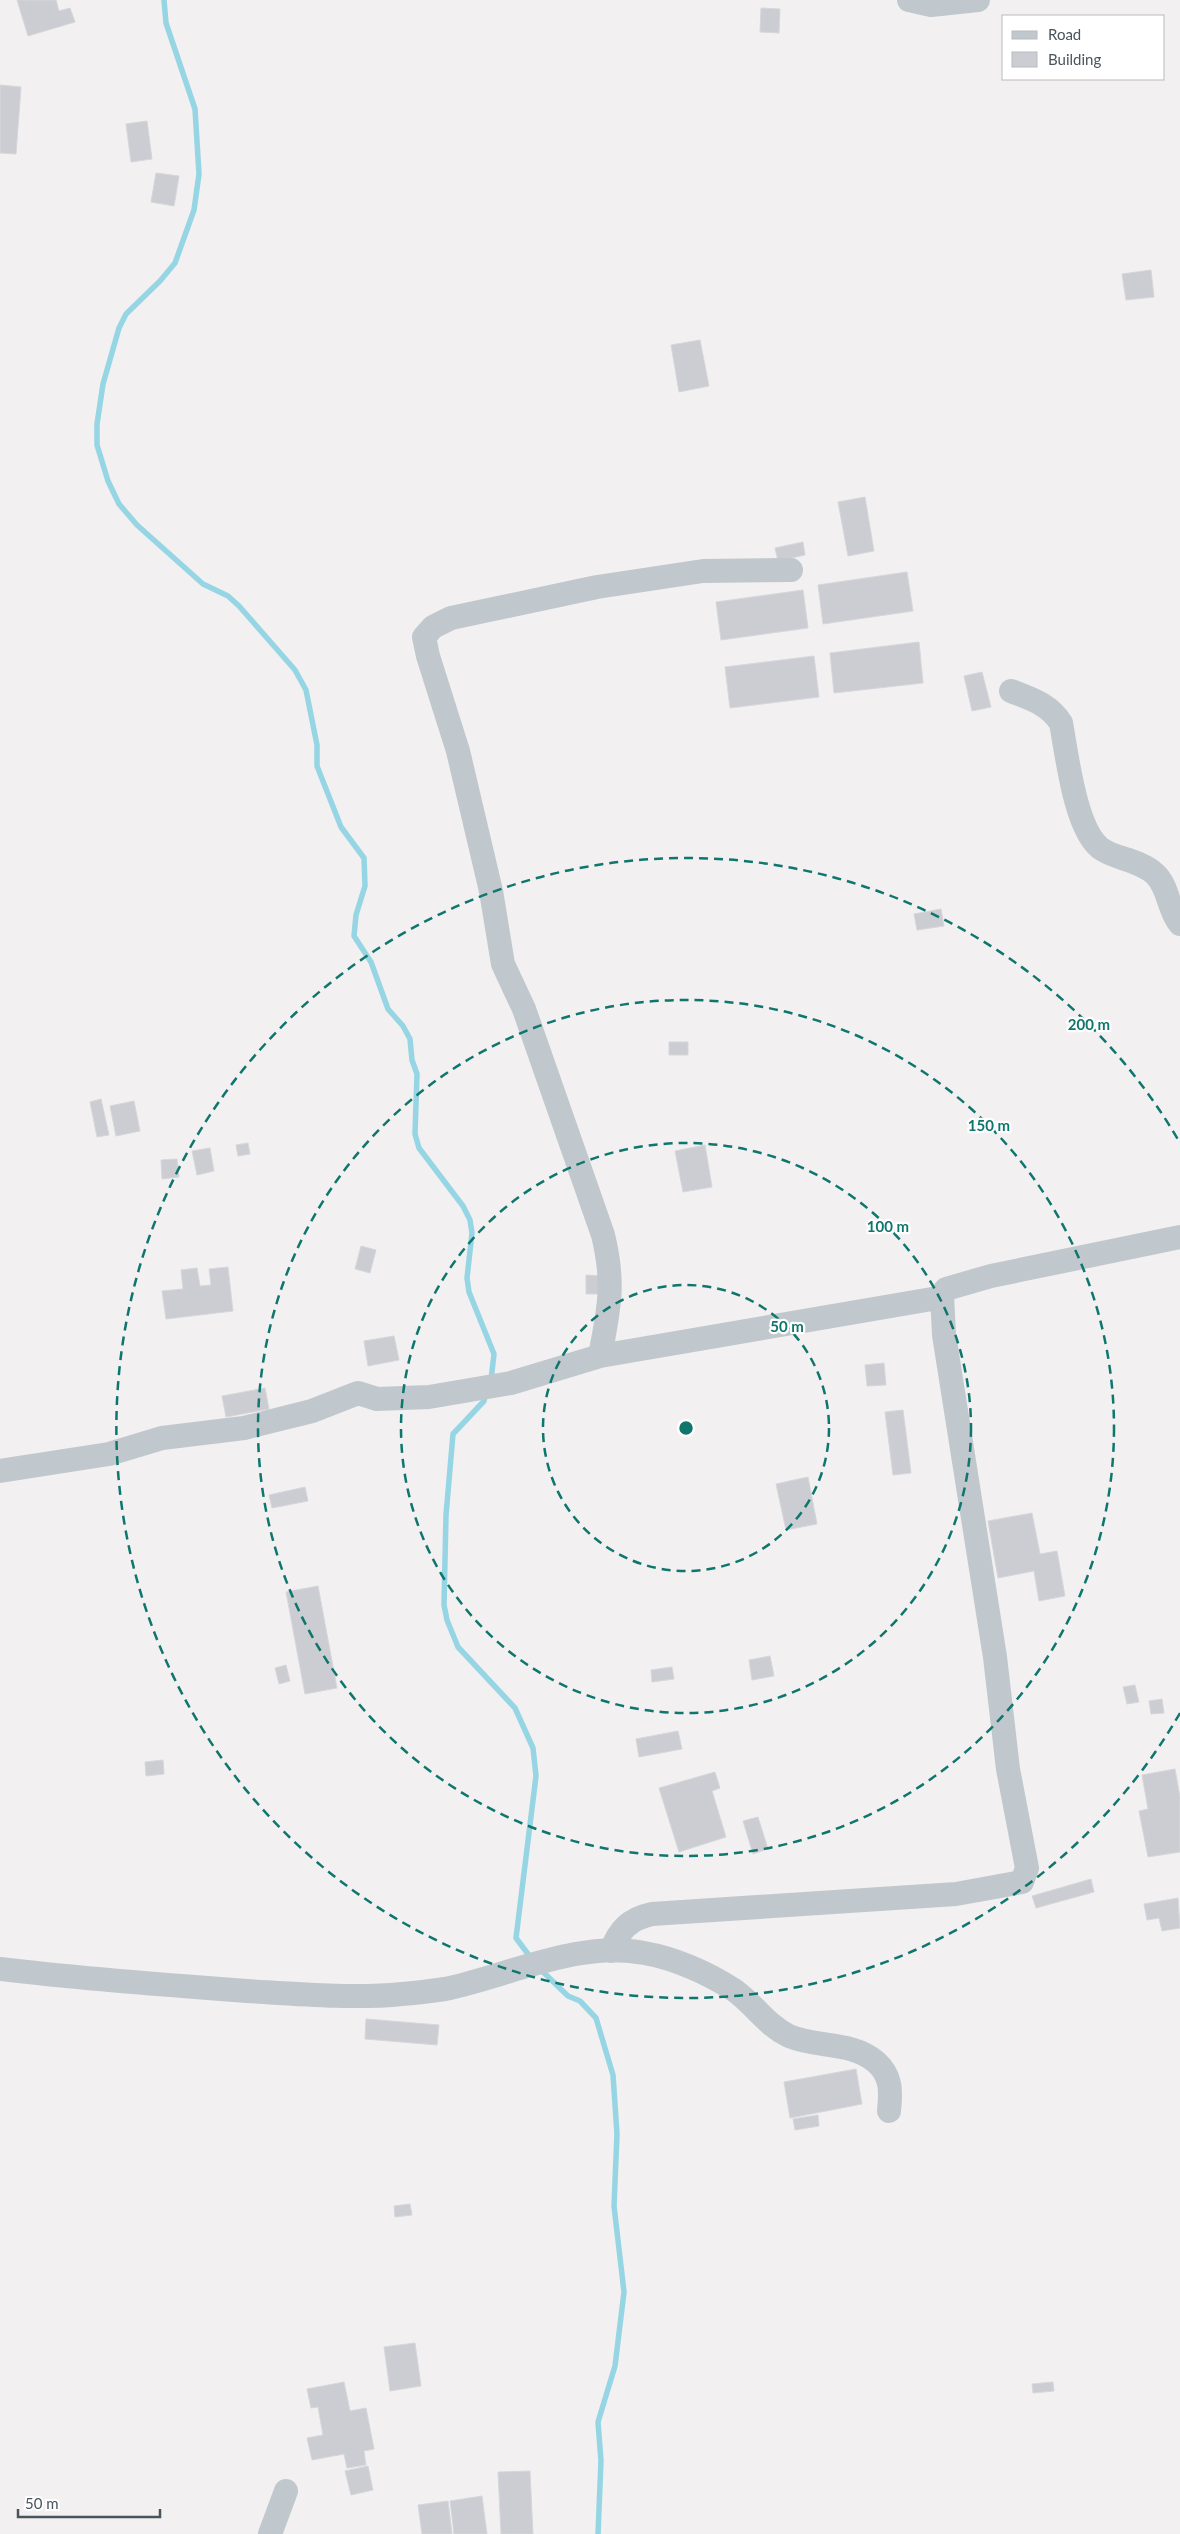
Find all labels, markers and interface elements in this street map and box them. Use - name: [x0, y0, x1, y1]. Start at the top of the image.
- legend: [1002, 15, 1165, 80]
- text: Road: [1048, 25, 1081, 43]
- text: Building: [1048, 50, 1101, 68]
- text: 200 m: [1068, 1015, 1110, 1033]
- text: 150 m: [968, 1116, 1010, 1134]
- text: 100 m: [867, 1217, 909, 1235]
- text: 50 m: [770, 1317, 804, 1335]
- centre of rings: [677, 1419, 695, 1437]
- scale bar: [18, 2486, 160, 2518]
- text: 50 m: [25, 2494, 59, 2512]

